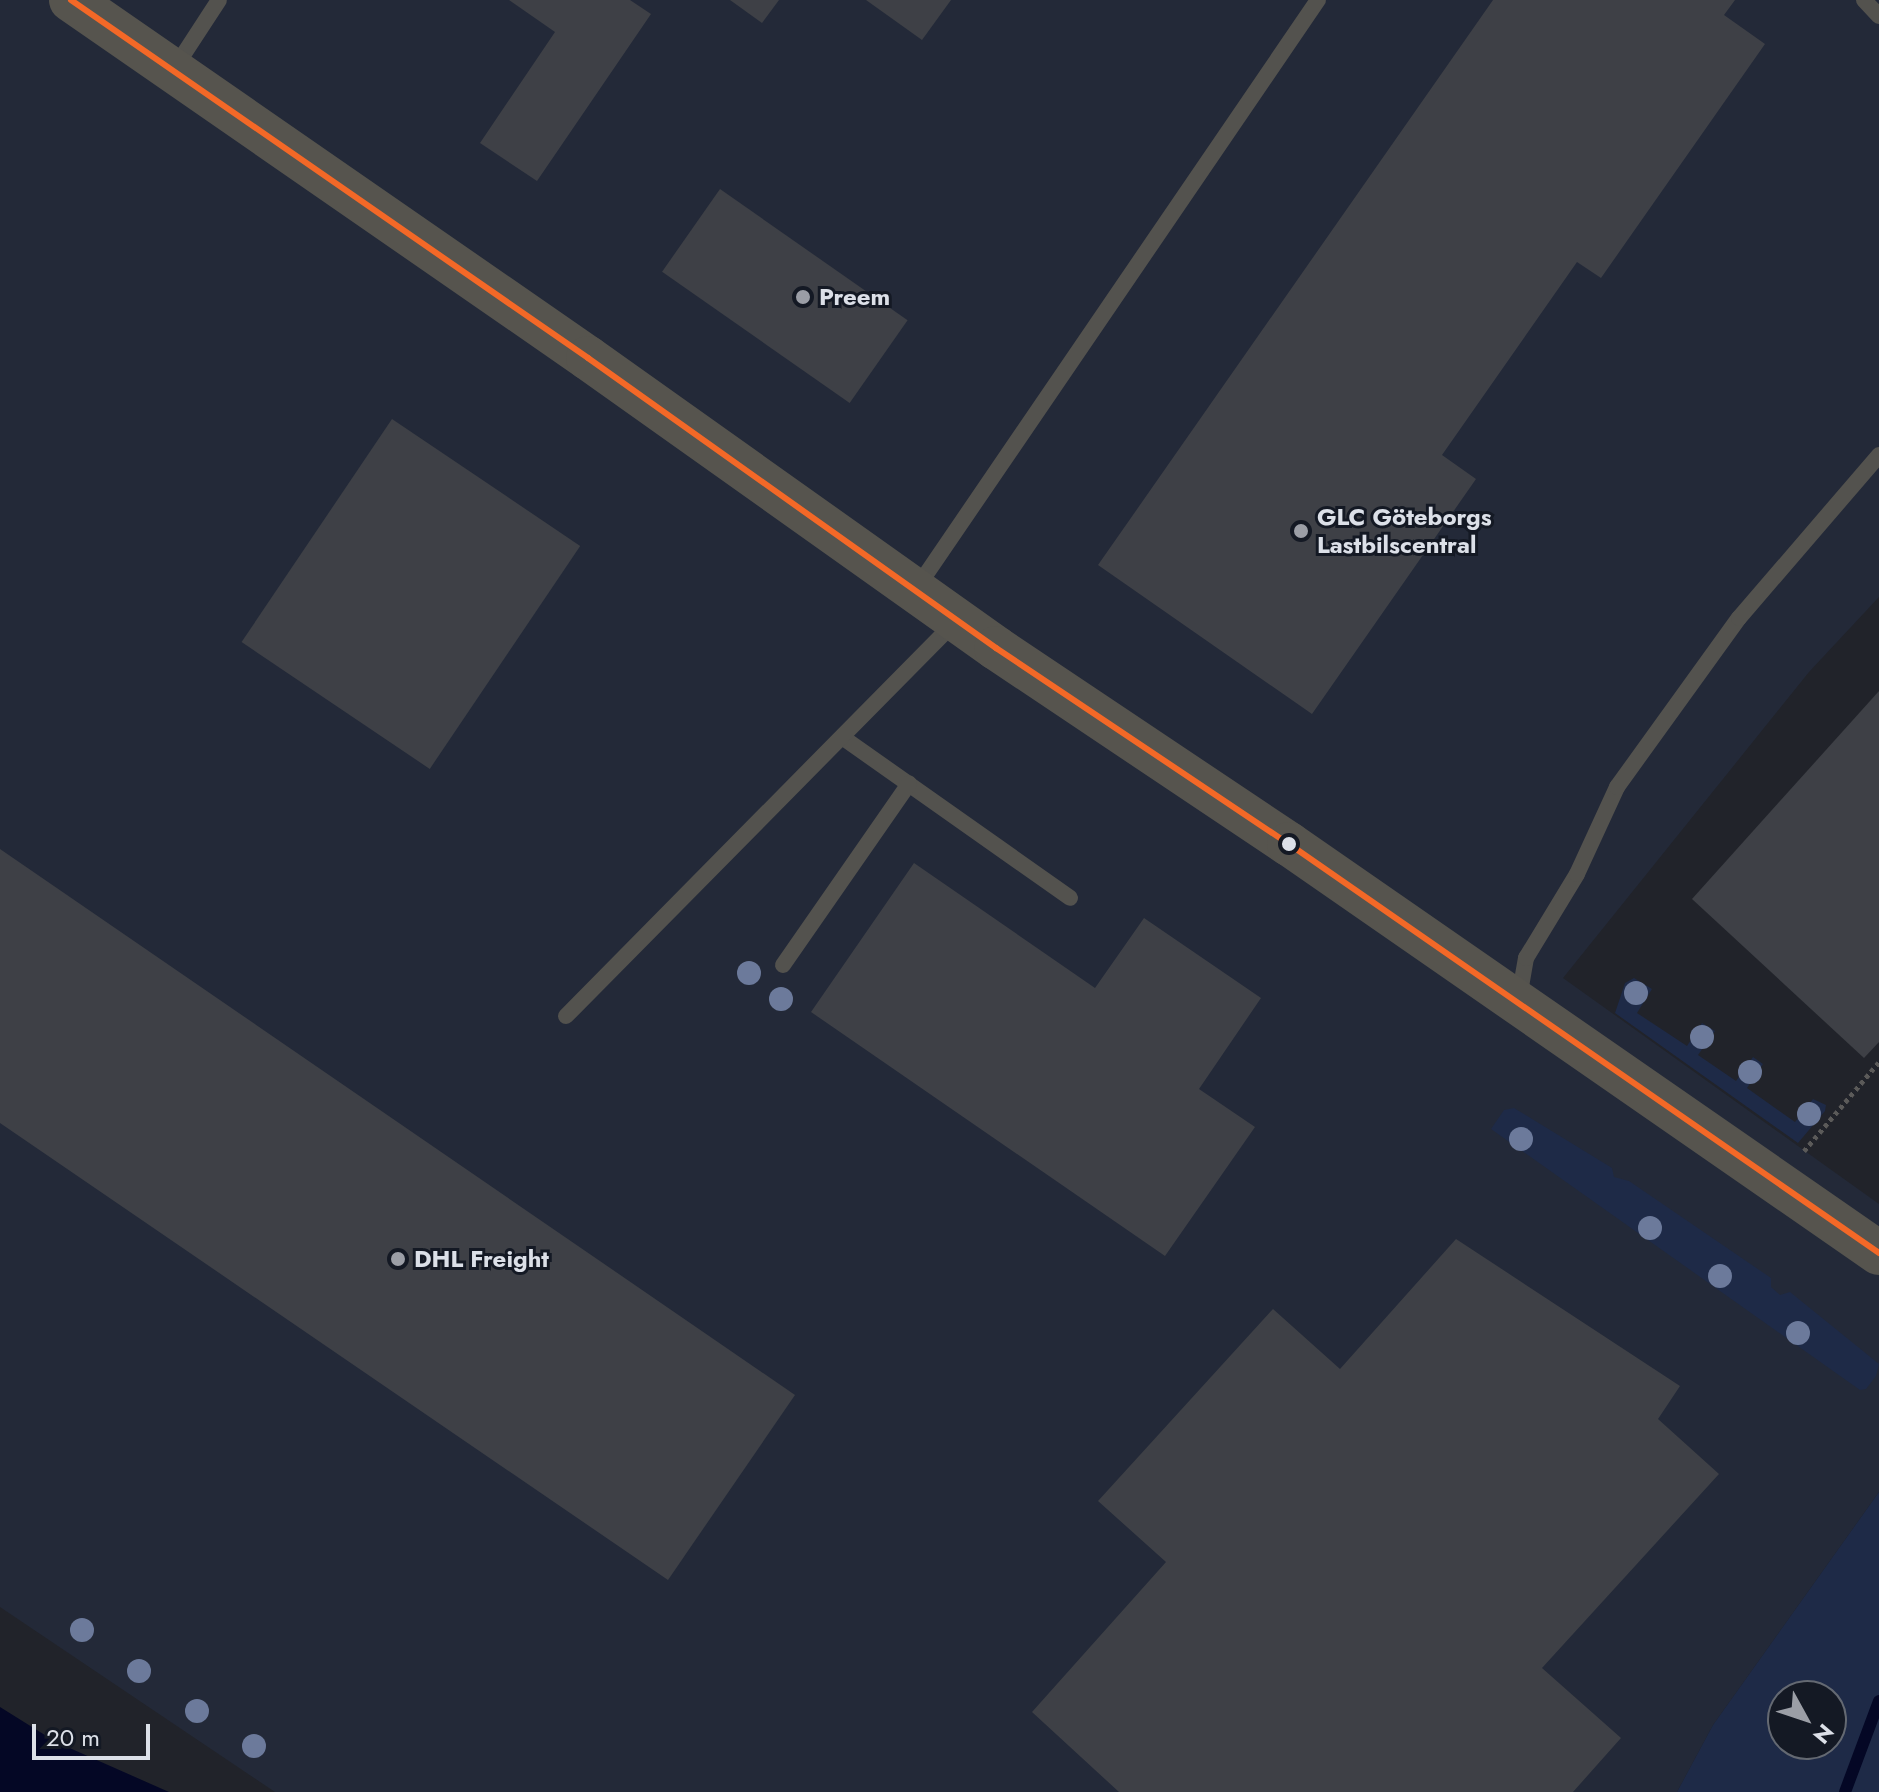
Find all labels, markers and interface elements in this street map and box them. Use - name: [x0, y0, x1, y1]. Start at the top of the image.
- place label: Preem: [819, 283, 890, 311]
- marker: Preem: [794, 288, 812, 306]
- place label: GLC Göteborgs Lastbilscentral: [1317, 503, 1492, 559]
- marker: GLC Göteborgs Lastbilscentral: [1292, 522, 1310, 540]
- unlabelled marker: [1281, 836, 1297, 852]
- place label: DHL Freight: [414, 1245, 549, 1273]
- marker: DHL Freight: [389, 1250, 407, 1268]
- north arrow: [1767, 1680, 1847, 1760]
- scale bar: [36, 1708, 154, 1758]
- text: N: [1806, 1717, 1842, 1751]
- text: 20 m: [46, 1720, 100, 1755]

